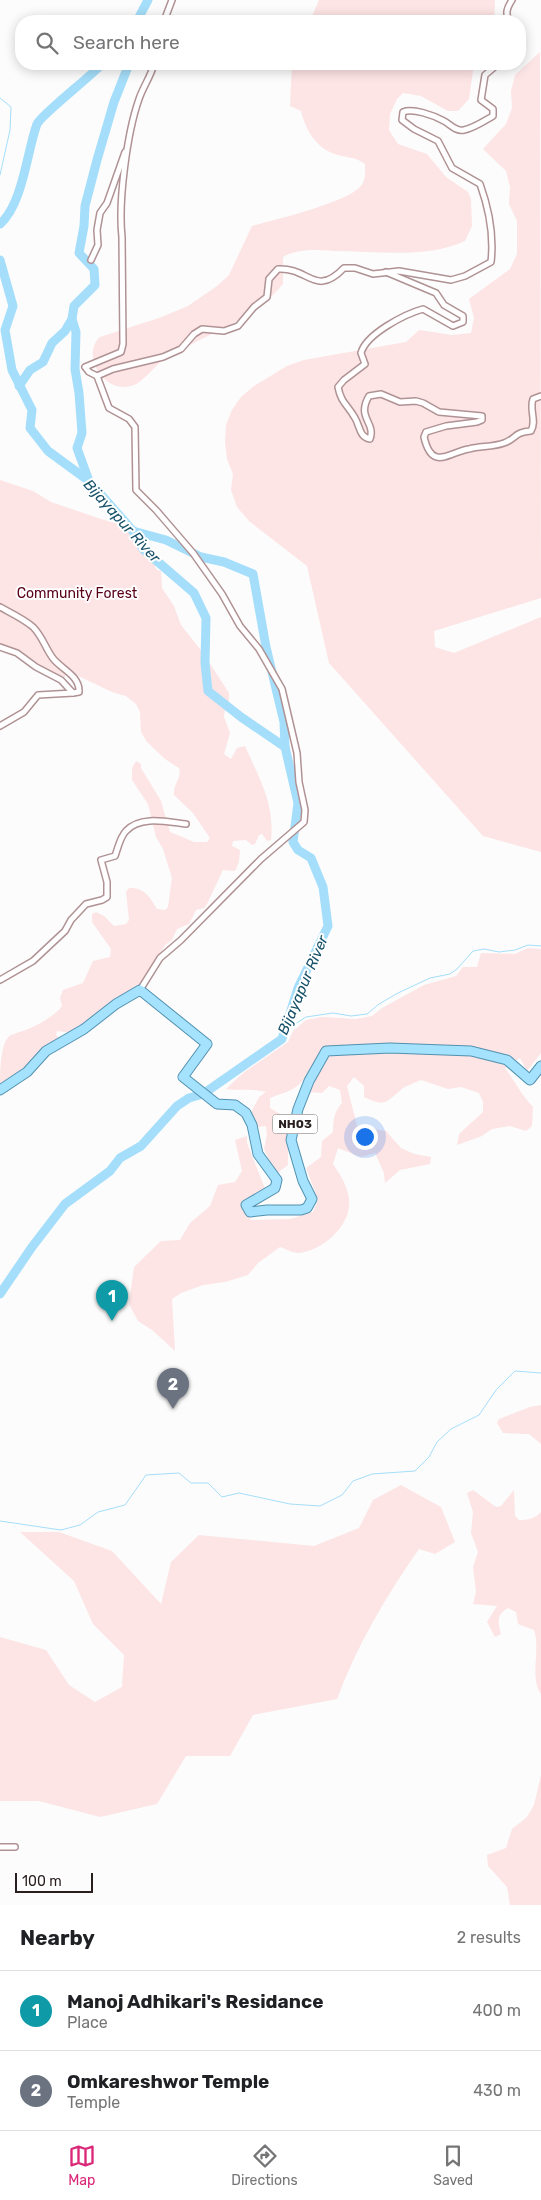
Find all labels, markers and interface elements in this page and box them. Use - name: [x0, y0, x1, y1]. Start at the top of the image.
- search box: [15, 15, 526, 70]
- icon: search: [33, 29, 61, 57]
- text: Search here: [73, 31, 180, 54]
- water label: Bijayapur River: [80, 476, 165, 567]
- park label: Community Forest: [17, 585, 138, 602]
- water label: Bijayapur River: [274, 931, 333, 1037]
- road number: NH03: [272, 1114, 318, 1134]
- your location: [352, 1124, 378, 1150]
- pin: 1: [96, 1280, 128, 1321]
- pin: 2: [157, 1368, 189, 1409]
- scale bar: [15, 1870, 92, 1893]
- text: 100 m: [22, 1873, 62, 1890]
- text: Nearby: [20, 1925, 95, 1950]
- text: 2 results: [457, 1928, 521, 1947]
- text: Manoj Adhikari's Residance: [67, 1990, 324, 2013]
- text: 1: [32, 2001, 40, 2020]
- text: 400 m: [473, 2001, 521, 2020]
- text: Place: [67, 2013, 108, 2032]
- text: Omkareshwor Temple: [67, 2070, 269, 2093]
- text: 2: [31, 2081, 41, 2100]
- text: 430 m: [473, 2081, 521, 2100]
- text: Temple: [67, 2093, 120, 2112]
- tab: Map: [68, 2142, 96, 2189]
- tab: Directions: [231, 2142, 298, 2189]
- tab: Saved: [433, 2142, 473, 2189]

